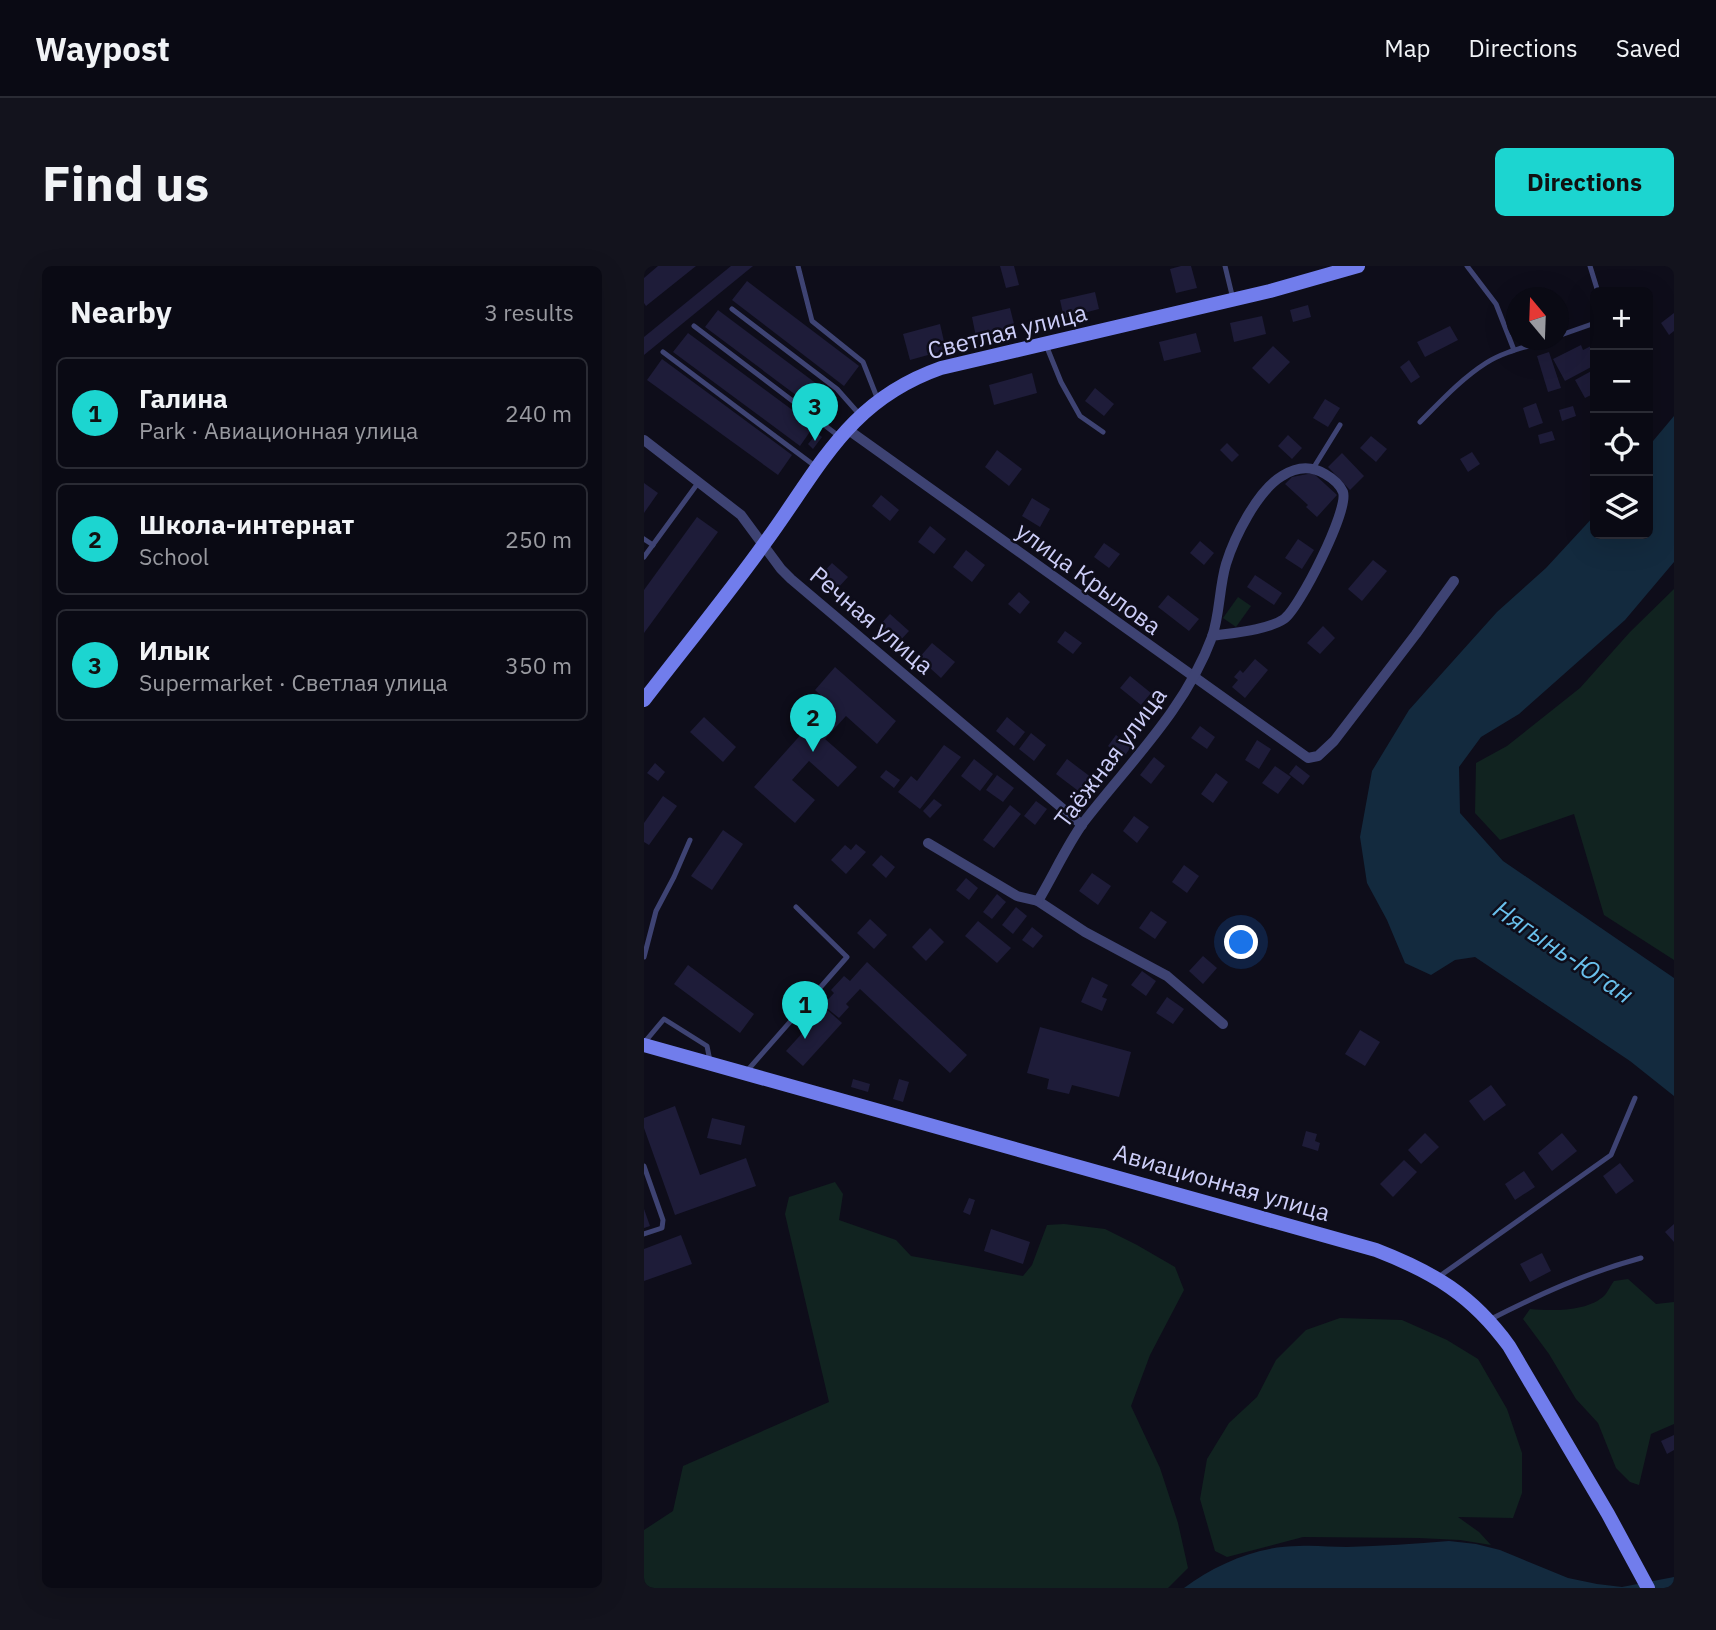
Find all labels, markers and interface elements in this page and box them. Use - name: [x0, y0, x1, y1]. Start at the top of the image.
- text: Waypost: [35, 27, 170, 70]
- text: Map: [1384, 32, 1430, 64]
- text: Directions: [1468, 32, 1578, 64]
- text: Saved: [1616, 32, 1681, 64]
- button: Directions: [1495, 148, 1674, 216]
- text: Find us: [42, 151, 209, 214]
- north arrow: [1506, 287, 1569, 350]
- map controls: [1590, 287, 1653, 539]
- button: +: [1590, 287, 1653, 350]
- text: Nearby: [70, 292, 172, 331]
- street label: Светлая улица: [924, 296, 1090, 366]
- text: 3 results: [484, 297, 574, 327]
- button: −: [1590, 350, 1653, 413]
- text: Галина: [139, 381, 228, 415]
- pin: 3: [792, 383, 838, 441]
- text: 1: [88, 398, 102, 428]
- text: 240 m: [505, 398, 572, 428]
- button: locate: [1590, 413, 1653, 476]
- text: Park · Авиационная улица: [139, 415, 418, 445]
- button: layers: [1590, 476, 1653, 539]
- text: Школа-интернат: [139, 507, 354, 541]
- street label: улица Крылова: [1010, 514, 1168, 642]
- text: 2: [88, 524, 102, 554]
- text: 250 m: [505, 524, 572, 554]
- text: School: [139, 541, 209, 571]
- street label: Речная улица: [803, 559, 941, 681]
- text: Илык: [139, 633, 210, 667]
- text: 3: [88, 650, 102, 680]
- text: 350 m: [505, 650, 572, 680]
- text: Supermarket · Светлая улица: [139, 667, 448, 697]
- street label: Таёжная улица: [1047, 680, 1173, 834]
- pin: 2: [790, 694, 836, 752]
- water label: Нягынь-Юган: [1487, 892, 1641, 1010]
- your location: [1224, 925, 1258, 959]
- pin: 1: [782, 981, 828, 1039]
- street label: Авиационная улица: [1110, 1136, 1334, 1228]

